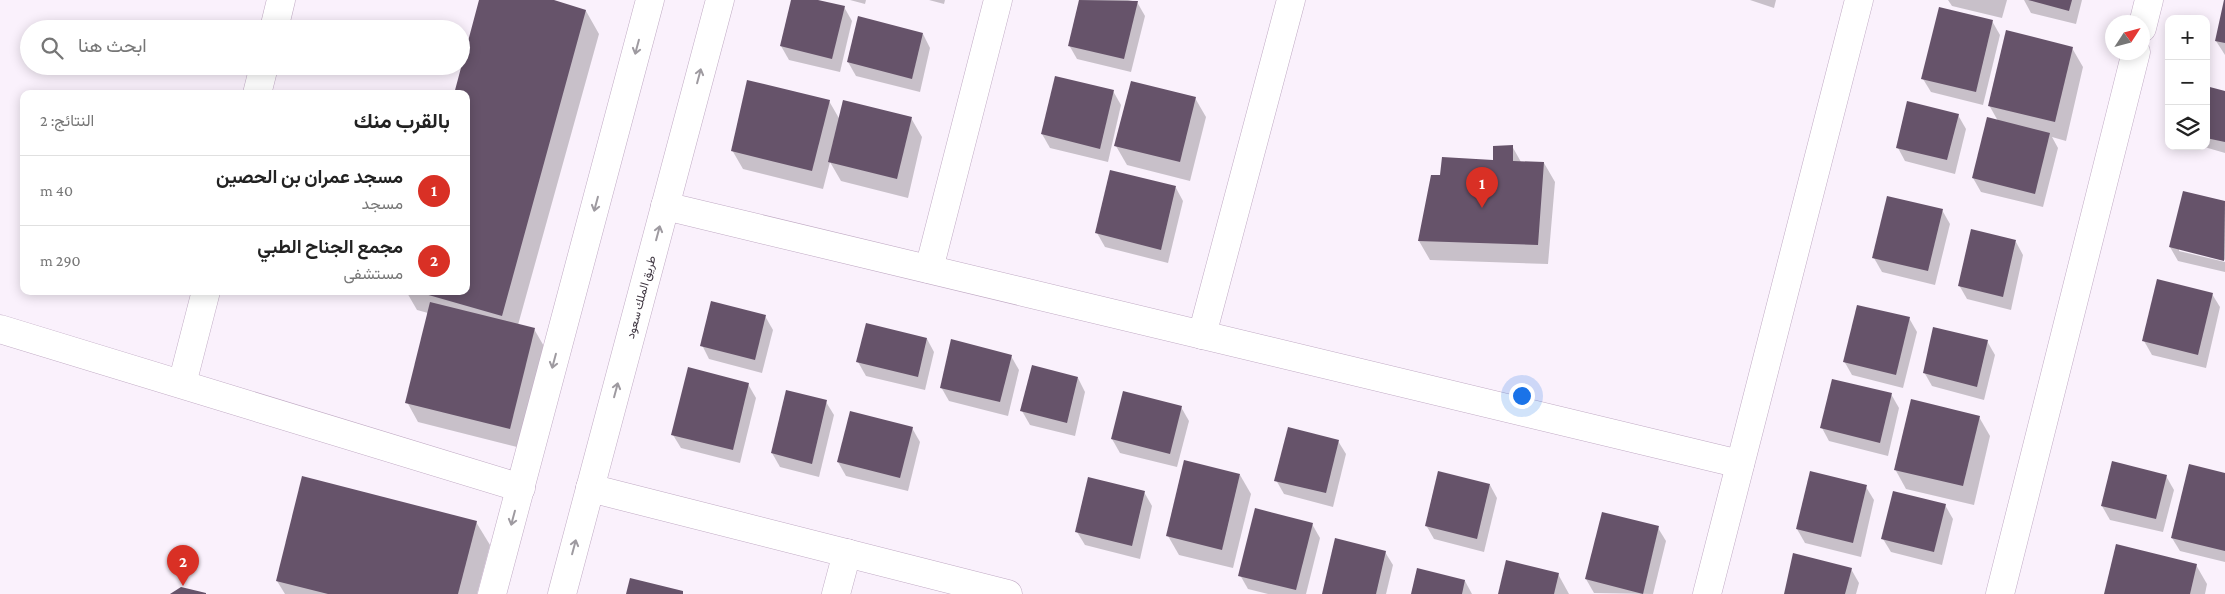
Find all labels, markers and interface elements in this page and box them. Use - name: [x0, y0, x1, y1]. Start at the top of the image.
- north arrow: [2105, 15, 2150, 60]
- map controls: [2165, 15, 2210, 150]
- button: +: [2165, 15, 2210, 60]
- search box: [20, 20, 470, 75]
- icon: search: [38, 34, 66, 62]
- text: ابحث هنا: [78, 35, 147, 56]
- one-way arrow: [632, 39, 642, 55]
- button: −: [2165, 60, 2210, 105]
- one-way arrow: [695, 68, 705, 84]
- button: layers: [2165, 105, 2210, 150]
- text: بالقرب منك: [354, 109, 450, 133]
- text: النتائج: 2: [40, 112, 94, 129]
- text: مسجد عمران بن الحصين: [216, 166, 403, 187]
- pin: 1: [1466, 167, 1498, 208]
- text: 40 m: [40, 182, 73, 199]
- text: 1: [431, 182, 437, 199]
- text: مسجد: [362, 195, 403, 212]
- one-way arrow: [591, 196, 600, 212]
- one-way arrow: [653, 225, 663, 241]
- text: مجمع الجناح الطبي: [257, 236, 403, 257]
- text: 290 m: [40, 252, 81, 269]
- text: 2: [430, 252, 438, 269]
- street label: طريق الملك سعود: [623, 254, 660, 340]
- text: مستشفى: [343, 265, 403, 282]
- one-way arrow: [549, 353, 559, 369]
- one-way arrow: [612, 382, 621, 398]
- your location: [1509, 383, 1535, 409]
- one-way arrow: [507, 510, 517, 526]
- one-way arrow: [570, 539, 579, 555]
- pin: 2: [167, 545, 199, 586]

